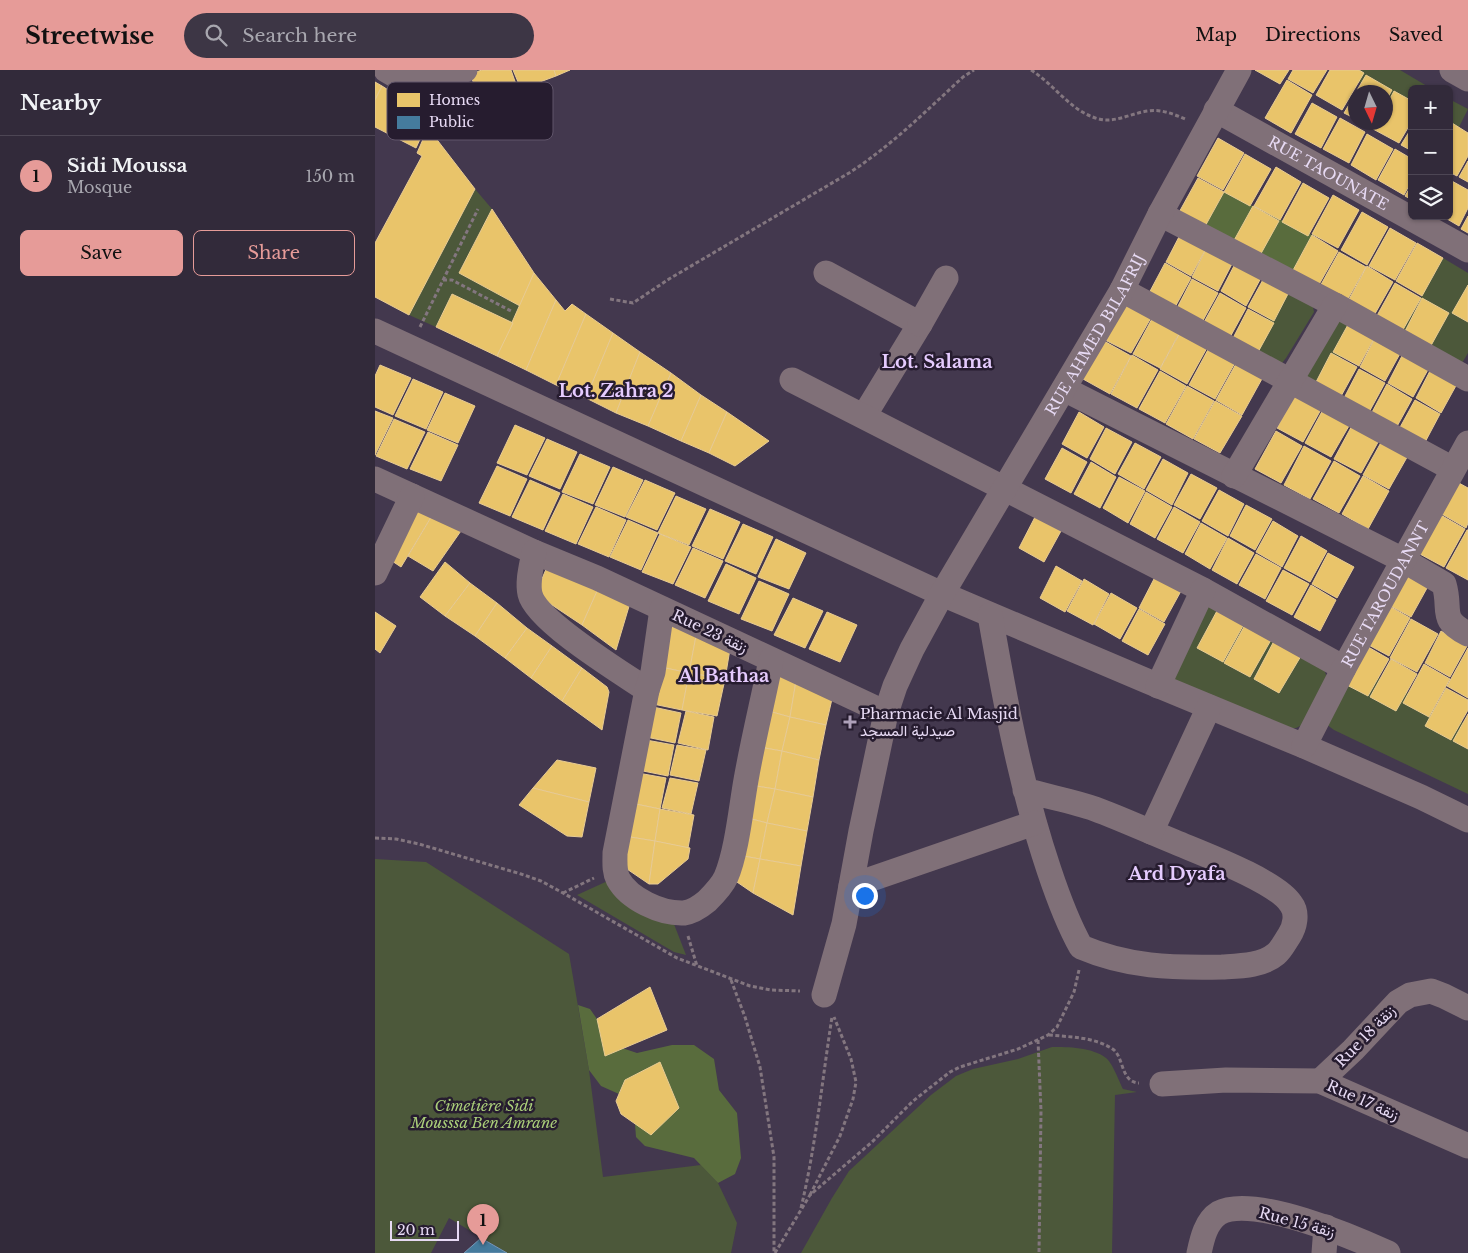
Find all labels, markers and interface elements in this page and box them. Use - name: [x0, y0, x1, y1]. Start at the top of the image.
- search box: [184, 13, 534, 58]
- text: Streetwise: [25, 21, 154, 50]
- icon: search: [202, 21, 230, 49]
- text: Search here: [242, 24, 357, 47]
- text: Map: [1195, 24, 1237, 46]
- text: Directions: [1265, 24, 1361, 46]
- text: Saved: [1389, 24, 1443, 46]
- legend: [387, 82, 553, 140]
- north arrow: [1348, 85, 1393, 130]
- map controls: [1408, 85, 1453, 220]
- button: +: [1408, 85, 1453, 130]
- text: Nearby: [20, 90, 101, 116]
- text: Homes: [429, 91, 480, 109]
- text: Public: [429, 113, 474, 131]
- button: −: [1408, 130, 1453, 175]
- street label: RUE TAOUNATE: [1265, 132, 1392, 214]
- text: Sidi Moussa: [67, 154, 188, 177]
- text: 1: [33, 166, 39, 186]
- text: 150 m: [306, 166, 355, 186]
- button: layers: [1408, 175, 1453, 220]
- text: Mosque: [67, 177, 132, 197]
- button: Save: [20, 230, 183, 276]
- button: Share: [193, 230, 355, 276]
- street label: RUE AHMED BILAFRIJ: [1041, 250, 1148, 419]
- district label: Lot. Salama: [881, 351, 993, 373]
- district label: Lot. Zahra 2: [558, 380, 674, 402]
- street label: RUE TAROUDANNT: [1337, 518, 1433, 670]
- street label: Rue 23 زنقة: [669, 605, 751, 657]
- district label: Al Bathaa: [678, 665, 770, 687]
- place label: Pharmacie Al Masjid صيدلية المسجد: [860, 704, 1018, 740]
- marker: Pharmacie Al Masjid صيدلية المسجد: [844, 716, 856, 728]
- district label: Ard Dyafa: [1127, 863, 1226, 885]
- your location: [852, 883, 878, 909]
- street label: Rue 18 زنقة: [1331, 1001, 1399, 1071]
- street label: Rue 17 زنقة: [1324, 1076, 1402, 1124]
- park label: Cimetière Sidi Mousssa Ben Amrane: [410, 1096, 557, 1132]
- street label: Rue 15 زنقة: [1257, 1203, 1337, 1241]
- pin: 1: [467, 1204, 499, 1245]
- scale bar: [390, 1218, 459, 1241]
- text: 20 m: [397, 1221, 435, 1239]

